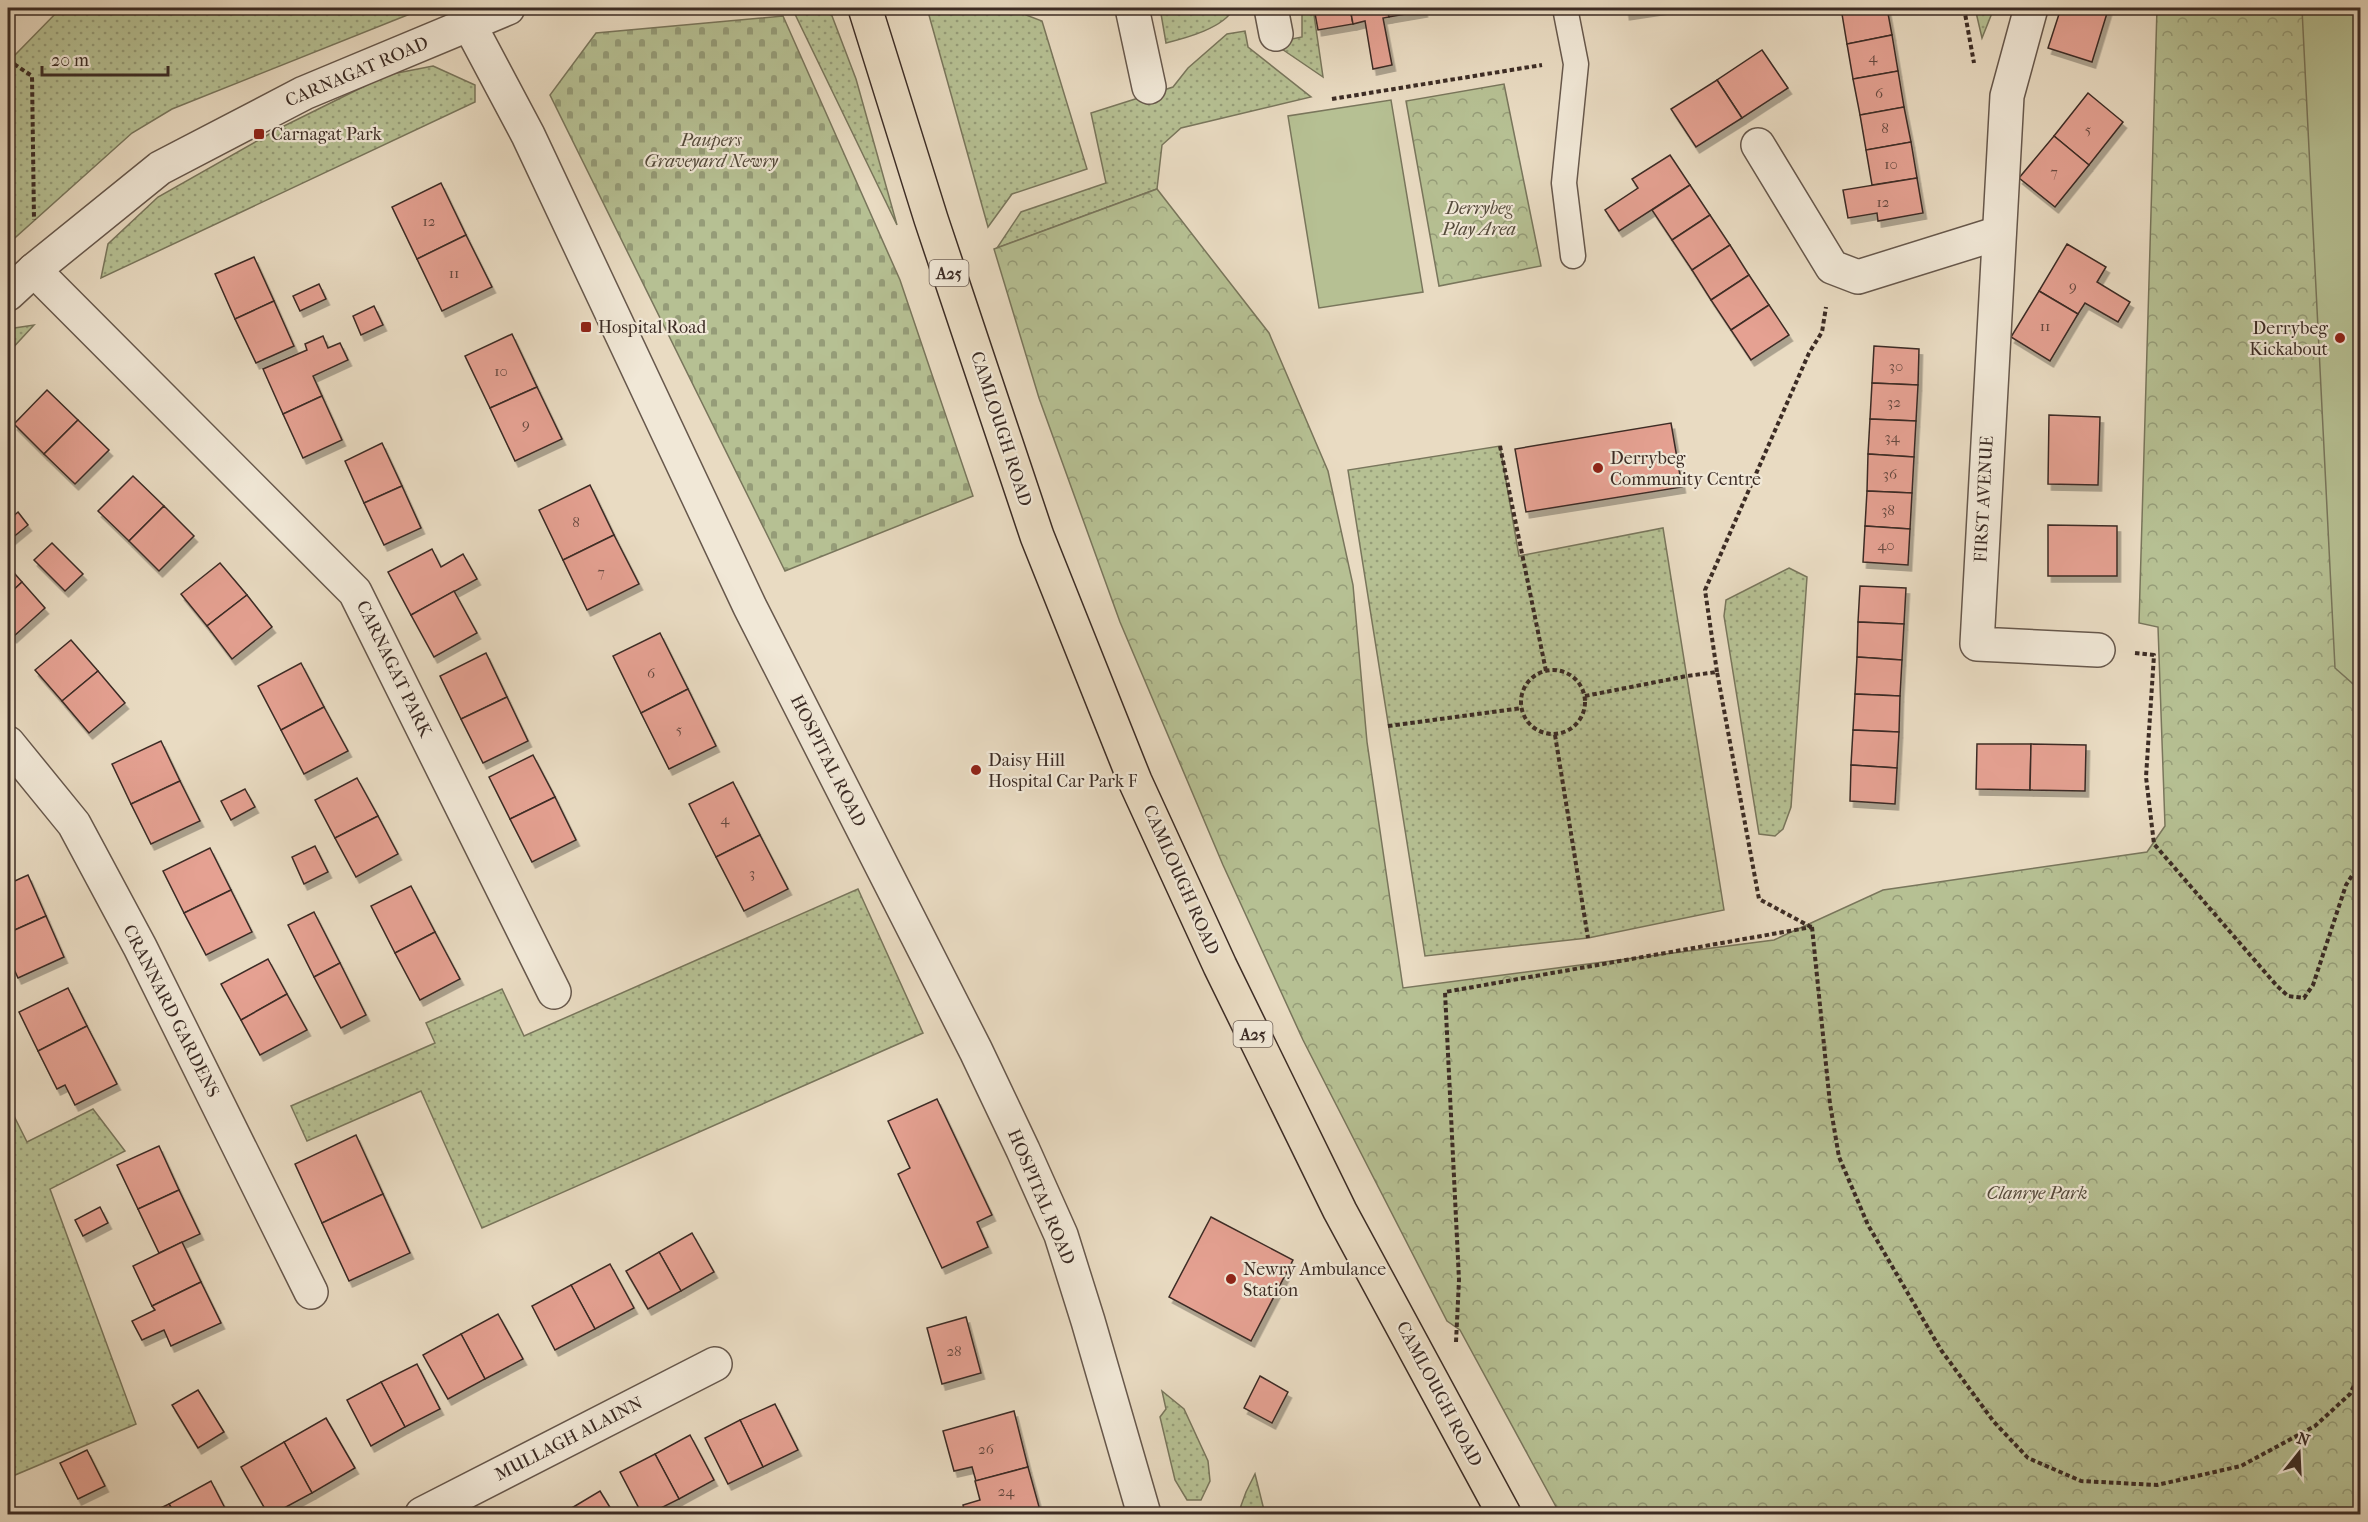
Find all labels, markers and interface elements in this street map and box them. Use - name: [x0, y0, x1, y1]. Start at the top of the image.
- street label: CARNAGAT ROAD: [282, 32, 432, 112]
- scale bar: [42, 39, 168, 77]
- house number: 4: [1869, 48, 1879, 66]
- text: 20 m: [51, 50, 89, 71]
- house number: 6: [1875, 84, 1884, 102]
- house number: 8: [1881, 119, 1889, 137]
- house number: 5: [2085, 120, 2091, 138]
- place label: Carnagat Park: [271, 124, 383, 145]
- marker: Carnagat Park: [252, 127, 266, 141]
- park label: Paupers Graveyard Newry: [644, 130, 778, 172]
- house number: 10: [1884, 155, 1898, 173]
- house number: 7: [2050, 163, 2058, 181]
- house number: 12: [1876, 193, 1890, 211]
- park label: Derrybeg Play Area: [1441, 198, 1516, 240]
- house number: 12: [422, 212, 436, 230]
- road number: A25: [930, 260, 968, 286]
- house number: 11: [449, 264, 459, 282]
- house number: 9: [2069, 277, 2077, 295]
- place label: Hospital Road: [598, 317, 707, 338]
- house number: 11: [2040, 317, 2050, 335]
- place label: Derrybeg Kickabout: [2249, 318, 2329, 360]
- marker: Hospital Road: [579, 320, 593, 334]
- marker: Derrybeg Kickabout: [2333, 331, 2347, 345]
- street label: CAMLOUGH ROAD: [966, 349, 1036, 509]
- house number: 30: [1889, 357, 1903, 375]
- house number: 10: [494, 362, 508, 380]
- house number: 32: [1887, 393, 1901, 411]
- house number: 9: [522, 415, 530, 433]
- house number: 34: [1884, 428, 1901, 446]
- street label: FIRST AVENUE: [1970, 435, 1998, 563]
- place label: Derrybeg Community Centre: [1610, 448, 1761, 490]
- marker: Derrybeg Community Centre: [1591, 461, 1605, 475]
- house number: 36: [1883, 465, 1898, 483]
- house number: 38: [1881, 501, 1895, 519]
- house number: 8: [572, 513, 580, 531]
- house number: 40: [1877, 536, 1895, 554]
- house number: 7: [597, 563, 605, 581]
- street label: CARNAGAT PARK: [352, 597, 437, 742]
- house number: 6: [647, 664, 656, 682]
- street label: HOSPITAL ROAD: [786, 692, 870, 830]
- house number: 5: [676, 720, 682, 738]
- place label: Daisy Hill Hospital Car Park F: [988, 750, 1138, 792]
- marker: Daisy Hill Hospital Car Park F: [969, 763, 983, 777]
- street label: CAMLOUGH ROAD: [1139, 802, 1223, 958]
- house number: 4: [721, 810, 731, 828]
- house number: 3: [749, 864, 755, 882]
- street label: CRANNARD GARDENS: [118, 921, 224, 1101]
- road number: A25: [1234, 1021, 1272, 1047]
- street label: HOSPITAL ROAD: [1003, 1126, 1079, 1268]
- park label: Clanrye Park: [1986, 1183, 2088, 1204]
- place label: Newry Ambulance Station: [1243, 1259, 1386, 1301]
- marker: Newry Ambulance Station: [1224, 1272, 1238, 1286]
- street label: CAMLOUGH ROAD: [1392, 1318, 1486, 1470]
- house number: 28: [946, 1342, 962, 1360]
- street label: MULLAGH ALAINN: [491, 1392, 647, 1485]
- north arrow: [2269, 1423, 2329, 1483]
- text: N: [2295, 1428, 2313, 1450]
- house number: 26: [978, 1440, 995, 1458]
- house number: 24: [998, 1482, 1015, 1500]

